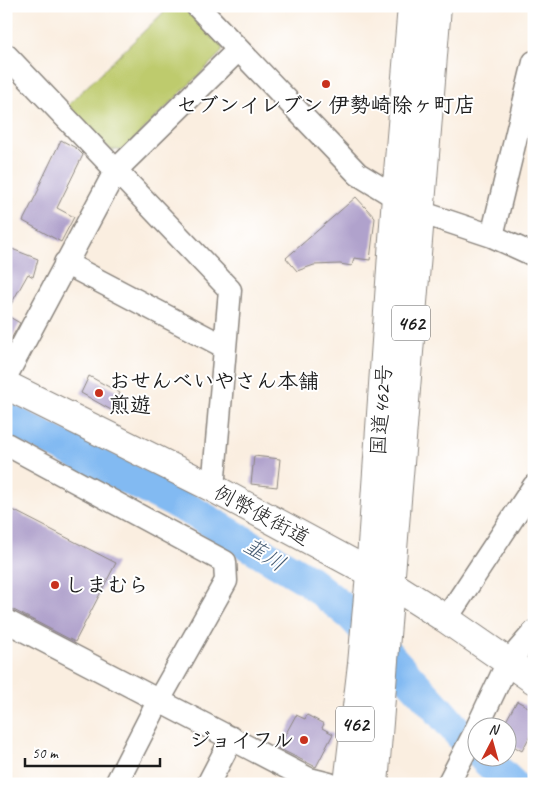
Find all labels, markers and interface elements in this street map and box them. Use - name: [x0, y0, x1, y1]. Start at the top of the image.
- marker: セブンイレブン 伊勢崎除ヶ町店: [320, 78, 332, 90]
- place label: セブンイレブン 伊勢崎除ヶ町店: [176, 92, 476, 118]
- road number: 462: [392, 306, 430, 340]
- street label: 国道462号: [365, 364, 397, 456]
- place label: おせんベいやさん本舗 煎遊: [109, 368, 319, 418]
- marker: おせんベいやさん本舗 煎遊: [93, 387, 105, 399]
- street label: 例幣使街道: [210, 479, 314, 551]
- water label: 韮川: [238, 532, 291, 578]
- place label: しまむら: [65, 572, 149, 598]
- marker: しまむら: [49, 579, 61, 591]
- road number: 462: [336, 706, 374, 742]
- north arrow: [468, 718, 518, 768]
- text: N: [488, 721, 501, 739]
- place label: ジョイフル: [189, 727, 294, 753]
- marker: ジョイフル: [298, 734, 310, 746]
- scale bar: [25, 735, 160, 767]
- text: 50 m: [32, 744, 59, 763]

